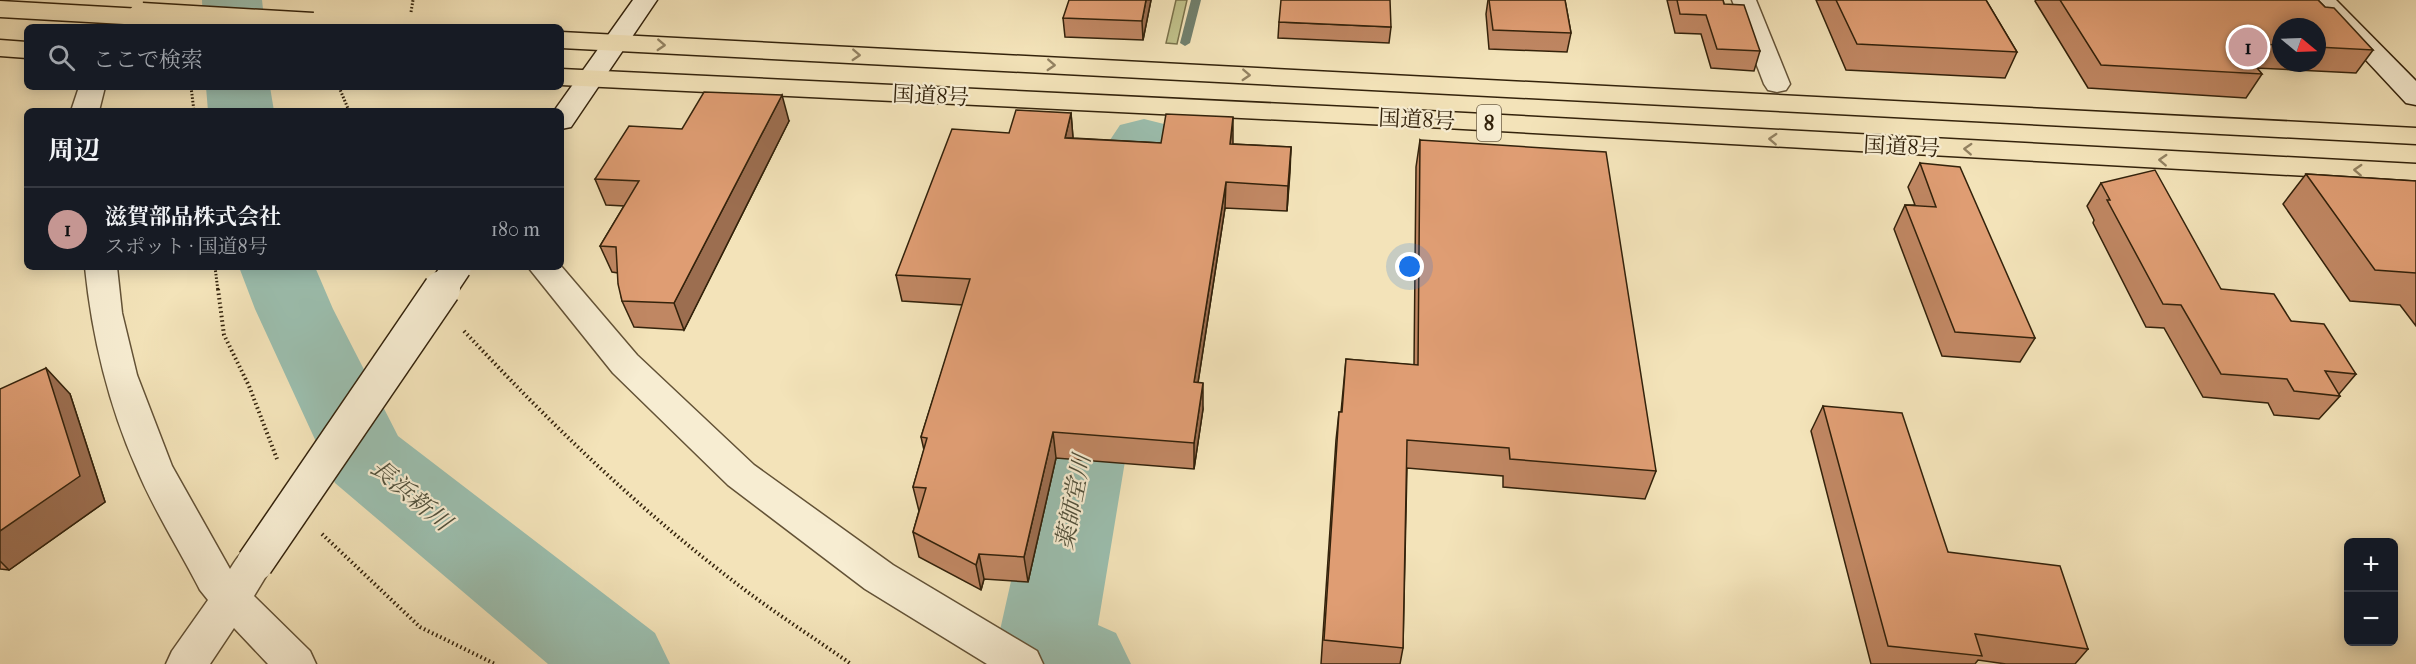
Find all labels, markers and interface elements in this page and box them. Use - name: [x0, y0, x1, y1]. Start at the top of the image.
- north arrow: [2272, 18, 2326, 72]
- search box: [24, 24, 564, 90]
- pin: 1: [2228, 24, 2268, 70]
- one-way arrow: [657, 39, 666, 52]
- icon: search: [45, 41, 78, 74]
- text: ここで検索: [93, 47, 203, 73]
- one-way arrow: [852, 48, 861, 61]
- one-way arrow: [1046, 58, 1055, 71]
- one-way arrow: [1241, 69, 1250, 82]
- street label: 国道8号: [892, 81, 970, 111]
- street label: 国道8号: [1378, 105, 1456, 135]
- road number: 8: [1477, 105, 1501, 141]
- one-way arrow: [1769, 132, 1778, 145]
- street label: 国道8号: [1863, 132, 1941, 162]
- text: 周辺: [48, 135, 100, 166]
- one-way arrow: [1964, 143, 1973, 156]
- one-way arrow: [2158, 153, 2167, 166]
- one-way arrow: [2353, 163, 2362, 176]
- text: 滋賀部品株式会社: [105, 204, 281, 230]
- text: 1: [64, 218, 71, 241]
- text: 180 m: [491, 218, 540, 241]
- text: スポット · 国道8号: [105, 235, 268, 258]
- your location: [1395, 252, 1424, 281]
- water label: 薬師堂川: [1050, 449, 1096, 552]
- water label: 長浜新川: [365, 453, 459, 539]
- map controls: [2344, 538, 2398, 646]
- button: +: [2344, 538, 2398, 592]
- button: −: [2344, 592, 2398, 646]

